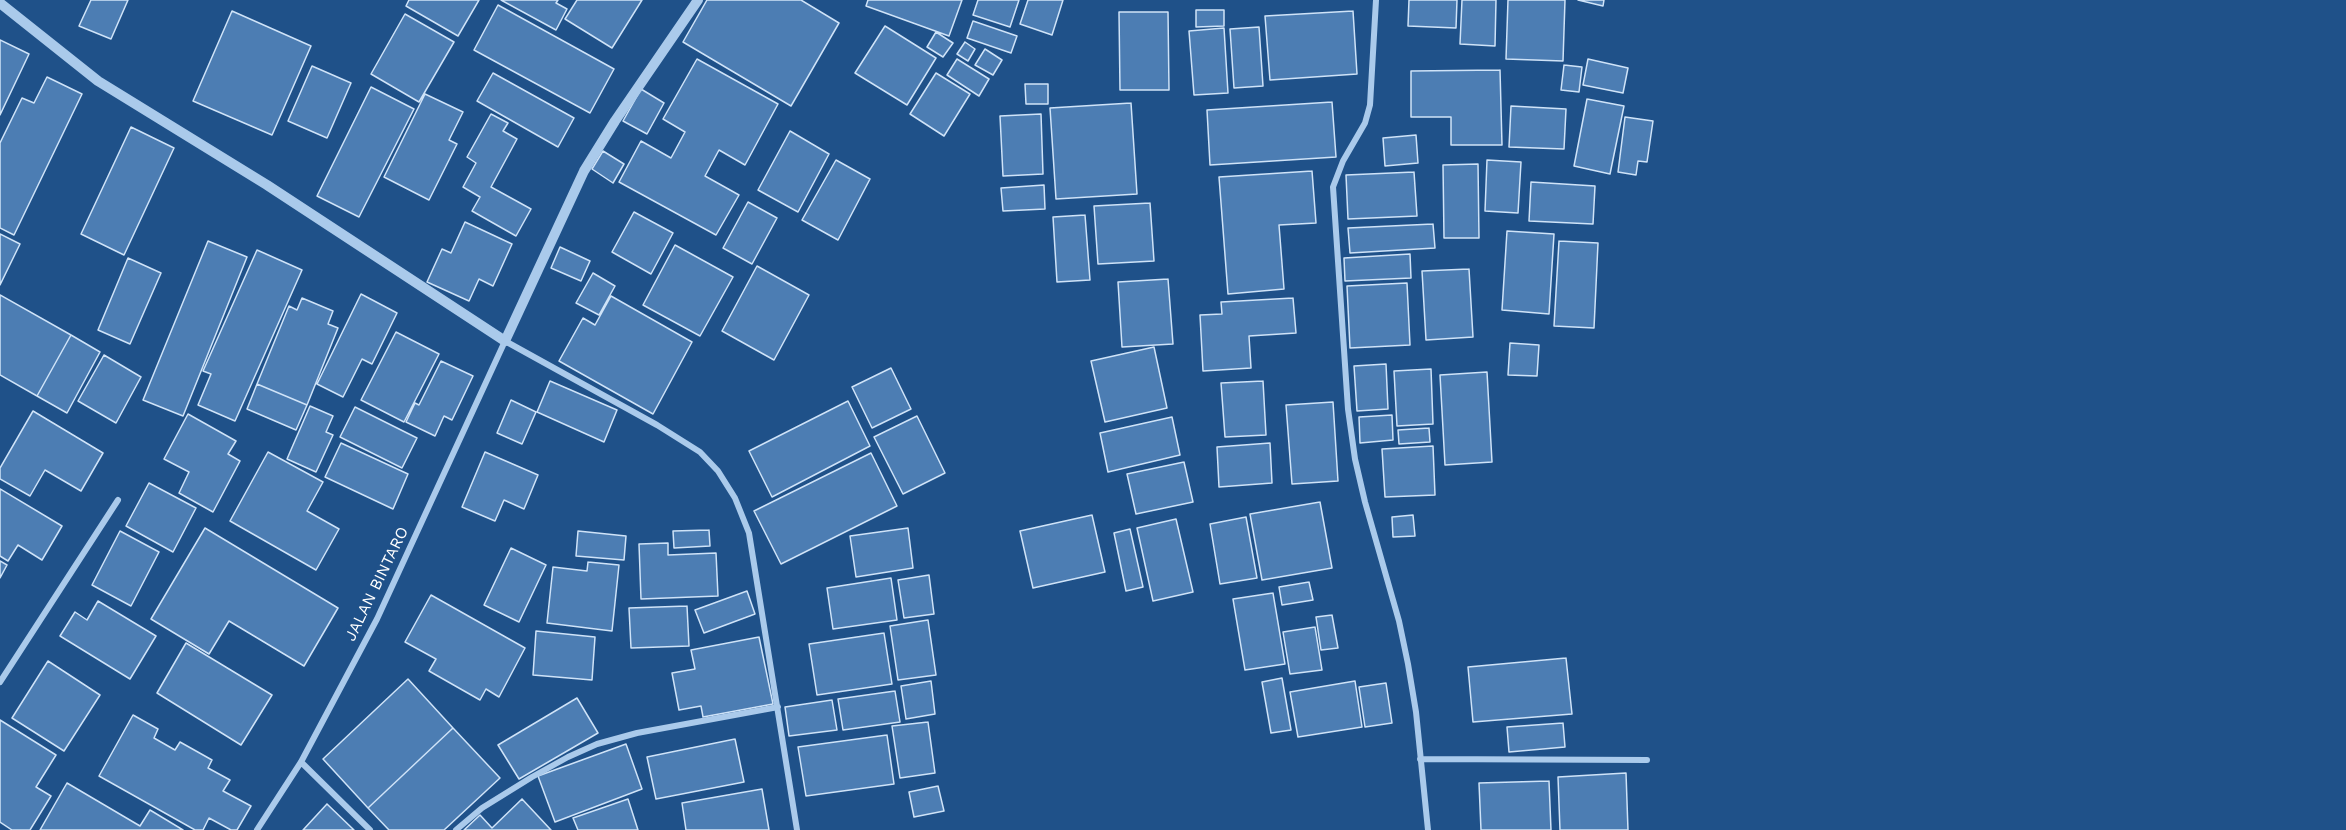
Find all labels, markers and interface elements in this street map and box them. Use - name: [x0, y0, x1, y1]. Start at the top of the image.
- street label: JALAN BINTARO: [341, 524, 413, 644]

